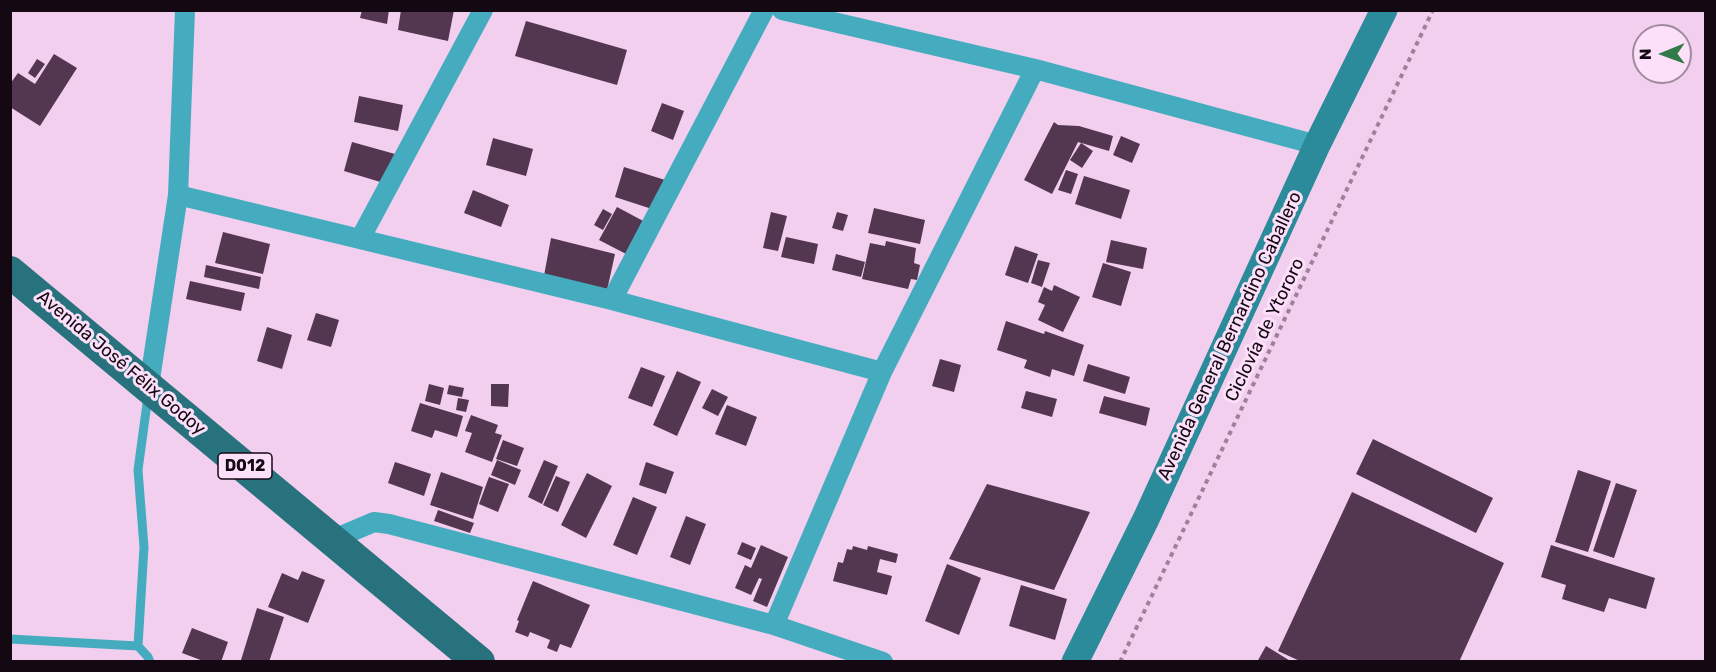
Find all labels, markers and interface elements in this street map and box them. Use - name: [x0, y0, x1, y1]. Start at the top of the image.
- north arrow: [1632, 24, 1692, 84]
- text: N: [1636, 48, 1655, 60]
- street label: Avenida General Bernardino Caballero: [1153, 188, 1307, 484]
- street label: Ciclovía de Ytororo: [1221, 255, 1309, 405]
- street label: Avenida José Félix Godoy: [32, 286, 210, 440]
- road number: D012: [218, 453, 272, 479]

